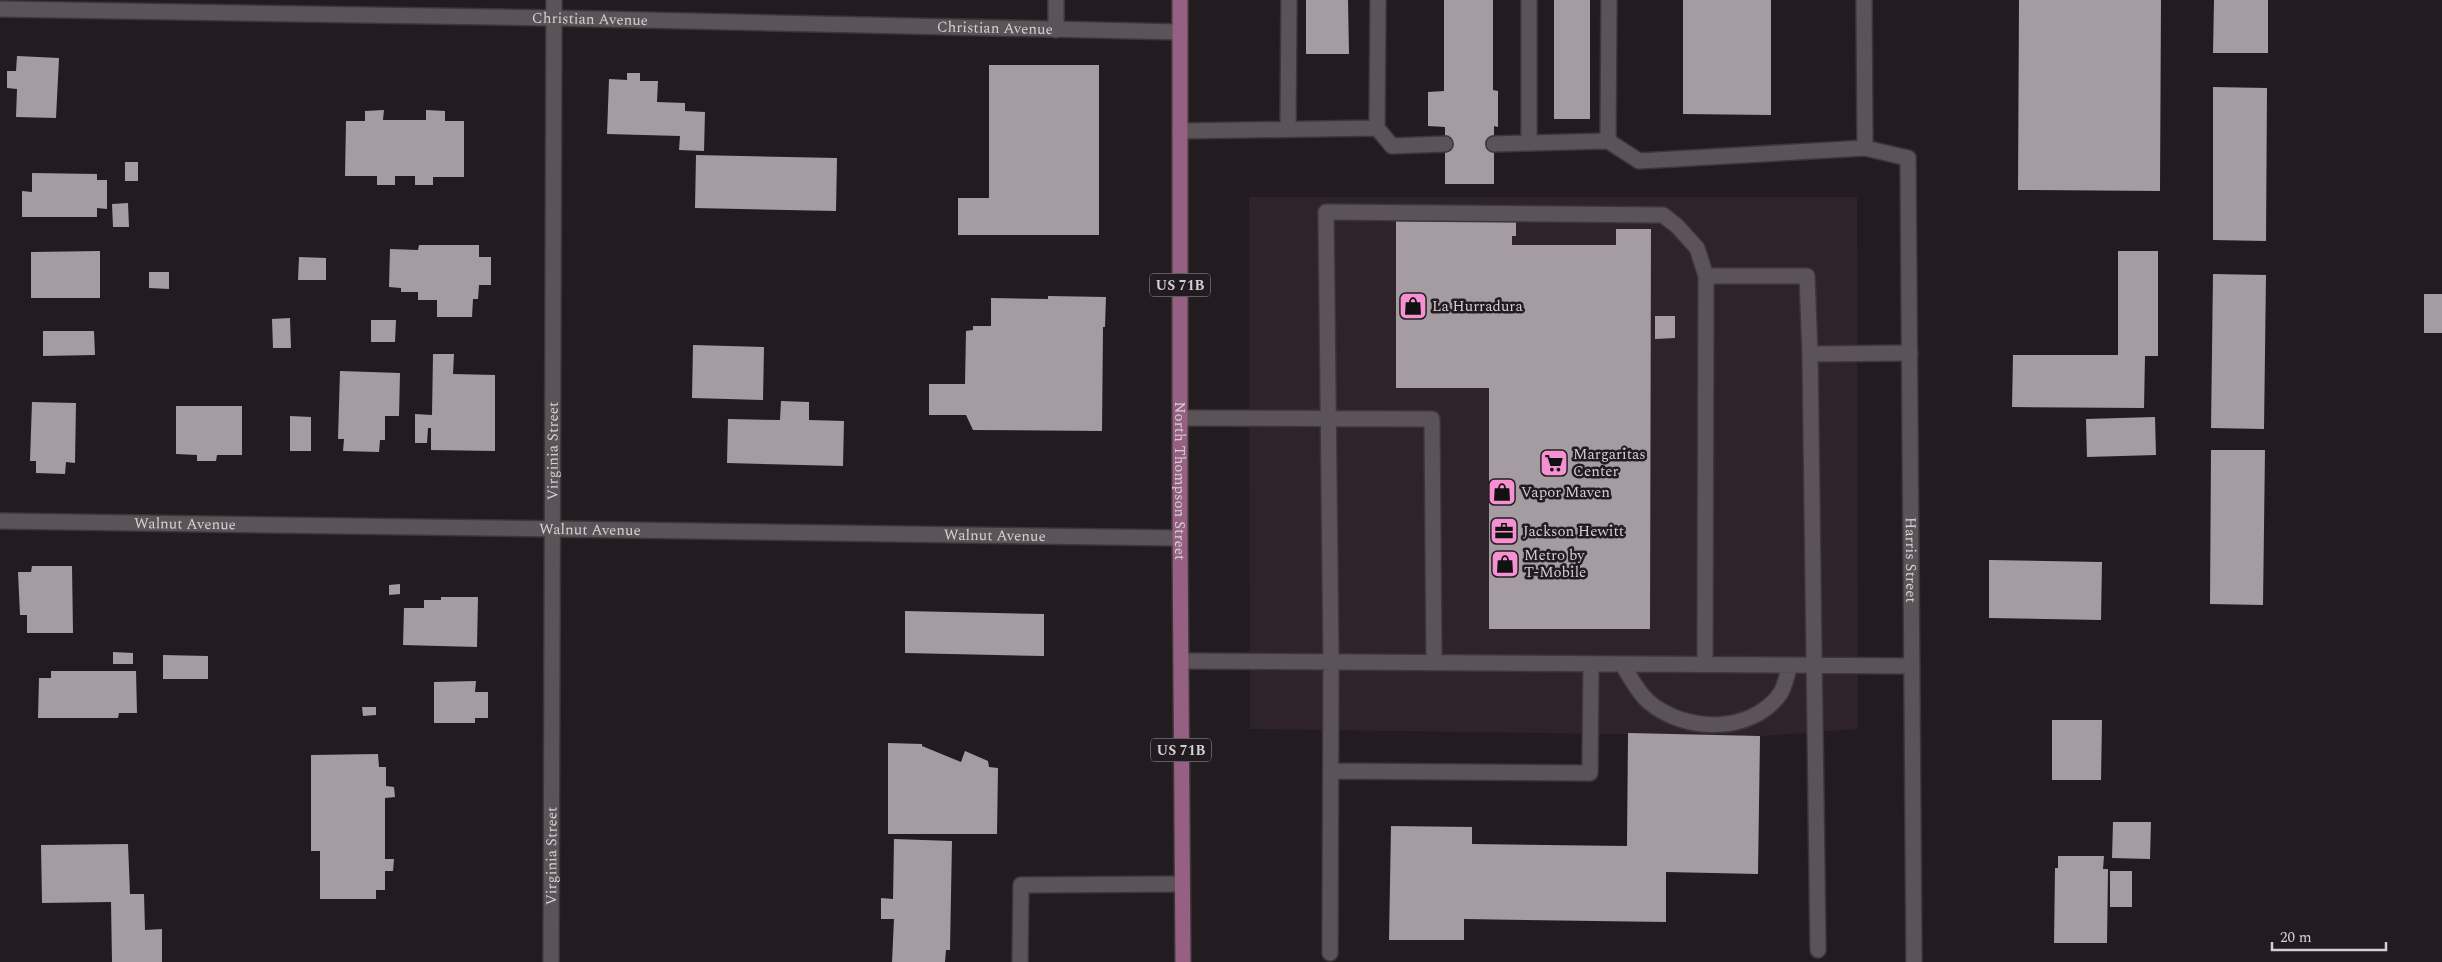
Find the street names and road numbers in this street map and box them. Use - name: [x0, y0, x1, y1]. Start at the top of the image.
- street label: Christian Avenue: [532, 6, 648, 32]
- street label: Christian Avenue: [937, 15, 1053, 41]
- road number: US 71B: [1150, 274, 1210, 296]
- street label: Virginia Street: [541, 402, 564, 500]
- street label: North Thompson Street: [1169, 402, 1192, 560]
- street label: Walnut Avenue: [134, 511, 236, 536]
- street label: Walnut Avenue: [539, 517, 641, 542]
- street label: Harris Street: [1899, 517, 1923, 603]
- street label: Walnut Avenue: [944, 523, 1046, 548]
- road number: US 71B: [1151, 738, 1211, 762]
- street label: Virginia Street: [540, 807, 563, 905]

